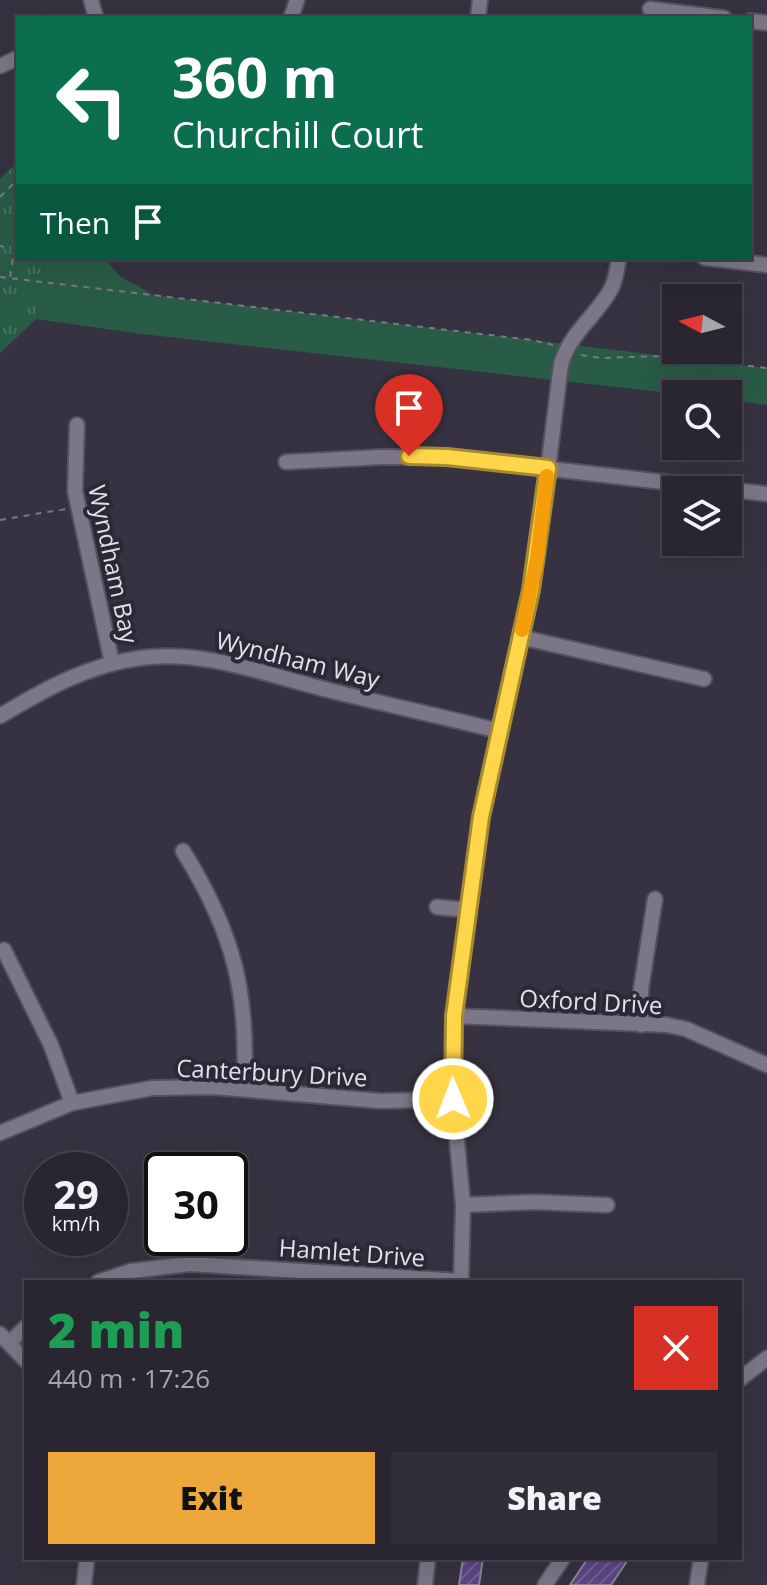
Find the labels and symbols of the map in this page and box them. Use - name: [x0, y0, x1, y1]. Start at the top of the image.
- north arrow: [662, 284, 742, 364]
- pin: [375, 374, 443, 456]
- street label: Wyndham Bay: [81, 482, 147, 647]
- street label: Wyndham Way: [213, 623, 384, 696]
- street label: Oxford Drive: [519, 981, 663, 1021]
- street label: Canterbury Drive: [176, 1051, 368, 1093]
- position arrow: [411, 1057, 495, 1141]
- speed limit sign: 30: [144, 1152, 248, 1256]
- street label: Hamlet Drive: [278, 1230, 426, 1274]

